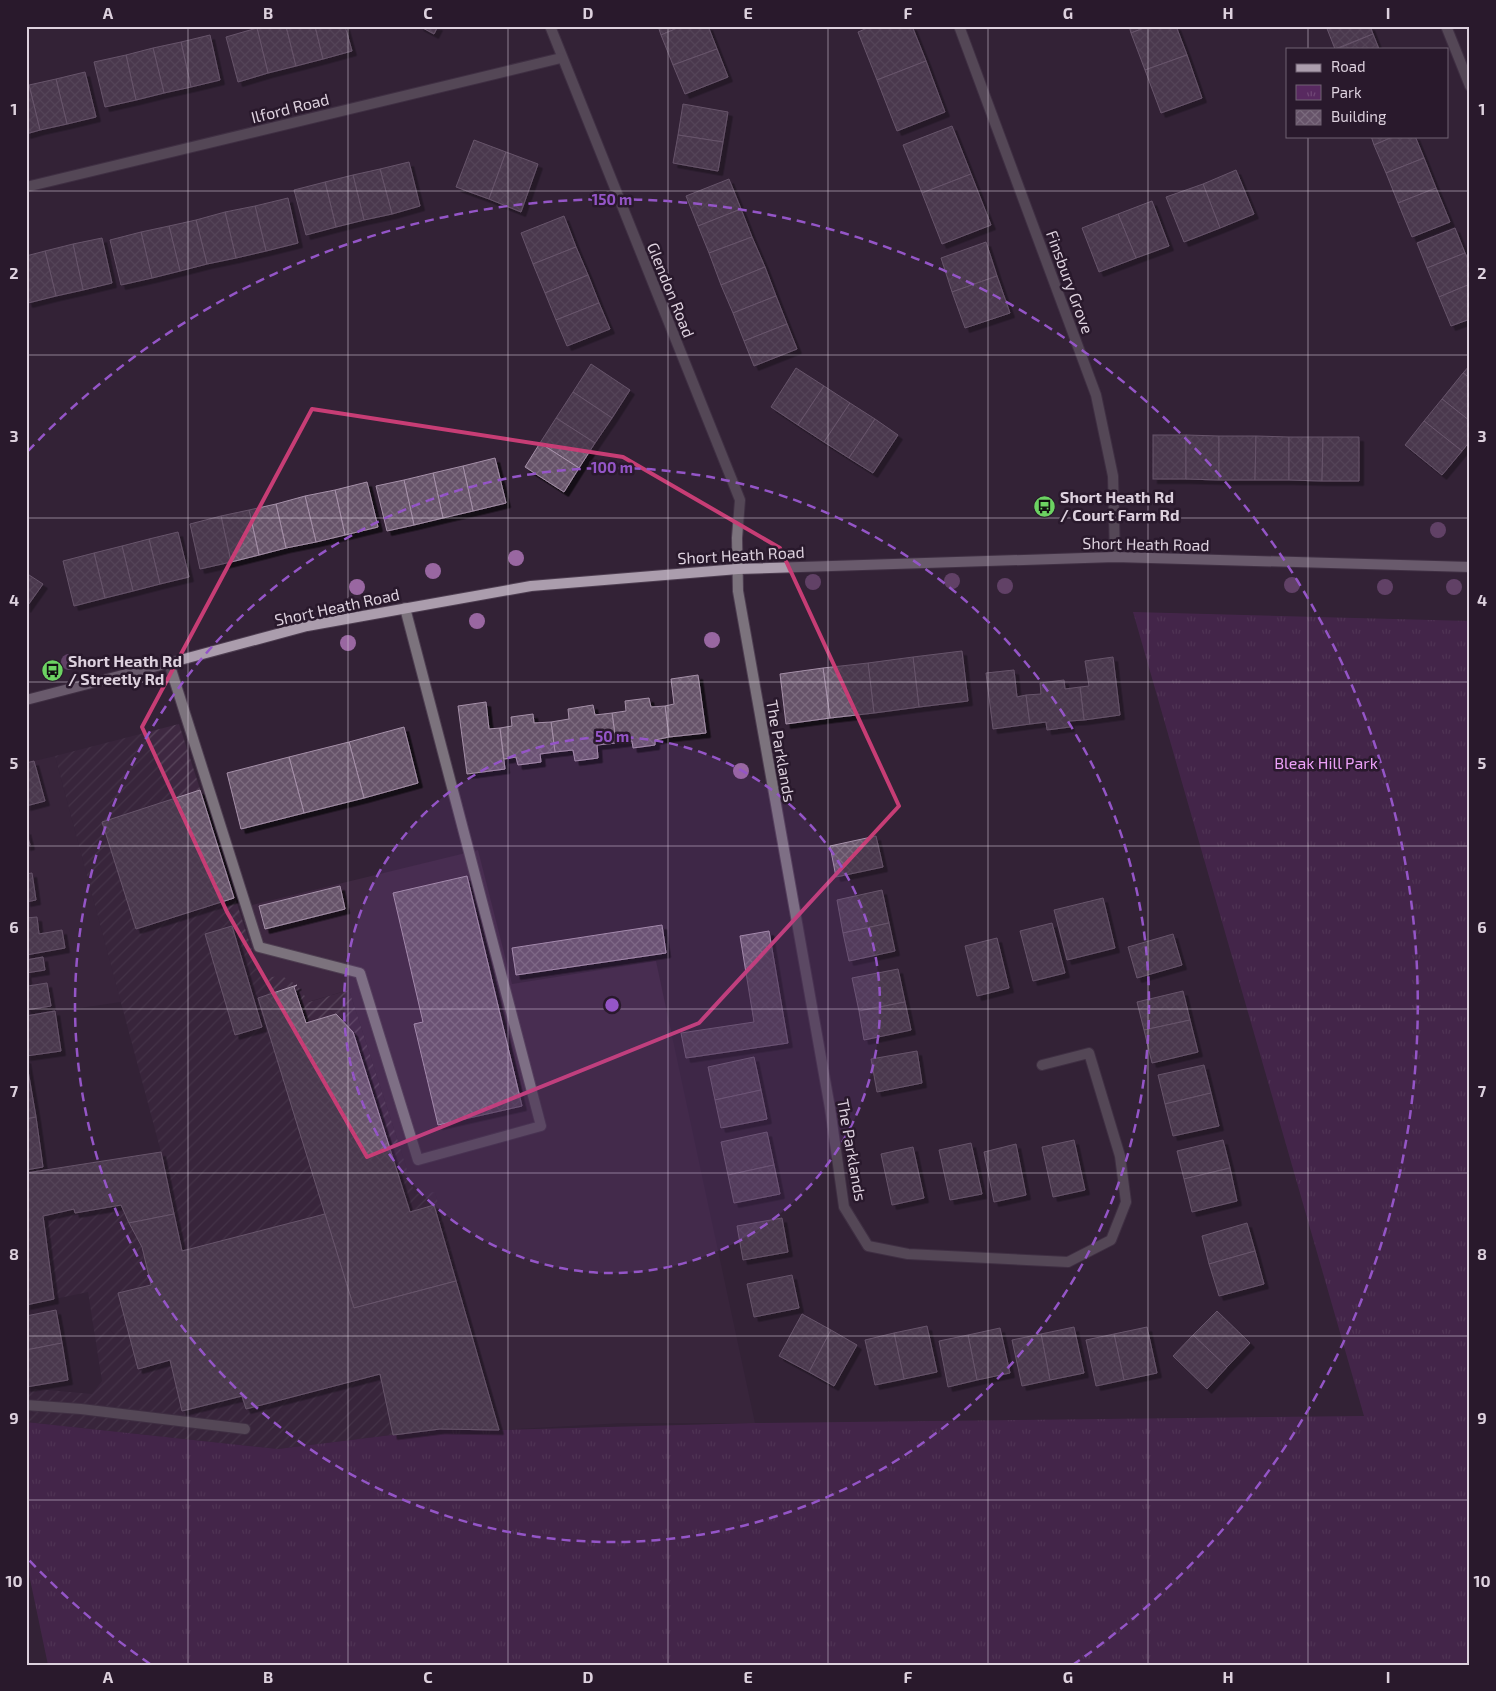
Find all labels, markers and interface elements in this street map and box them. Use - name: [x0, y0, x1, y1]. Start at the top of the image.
- text: A: [103, 3, 114, 22]
- text: B: [263, 3, 273, 22]
- text: C: [423, 3, 433, 22]
- text: D: [583, 3, 594, 22]
- text: E: [743, 3, 753, 22]
- text: F: [904, 3, 913, 22]
- text: G: [1063, 3, 1073, 22]
- text: H: [1222, 3, 1234, 22]
- text: I: [1386, 3, 1390, 22]
- legend: [1286, 48, 1448, 138]
- text: Road: [1331, 57, 1366, 75]
- text: Park: [1331, 83, 1362, 101]
- street label: Ilford Road: [249, 89, 331, 126]
- text: 1: [11, 99, 17, 118]
- text: 1: [1479, 99, 1485, 118]
- text: Building: [1331, 107, 1387, 125]
- text: 150 m: [592, 190, 632, 208]
- street label: Finsbury Grove: [1043, 228, 1098, 336]
- street label: Glendon Road: [644, 240, 699, 340]
- text: 2: [9, 263, 19, 282]
- text: 2: [1477, 263, 1487, 282]
- text: 3: [9, 426, 19, 445]
- text: 3: [1477, 426, 1487, 445]
- text: 100 m: [591, 458, 633, 476]
- place label: Short Heath Rd / Court Farm Rd: [1060, 487, 1179, 524]
- bus stop icon: Short Heath Rd / Court Farm Rd: [1032, 494, 1056, 518]
- street label: Short Heath Road: [1082, 533, 1210, 554]
- street label: Short Heath Road: [677, 542, 805, 567]
- street label: Short Heath Road: [273, 584, 401, 629]
- text: 4: [9, 590, 19, 609]
- text: 4: [1477, 590, 1487, 609]
- place label: Short Heath Rd / Streetly Rd: [68, 651, 182, 689]
- bus stop icon: Short Heath Rd / Streetly Rd: [40, 658, 64, 682]
- street label: The Parklands: [763, 698, 800, 804]
- text: 50 m: [595, 727, 629, 745]
- text: 5: [10, 753, 19, 772]
- park label: Bleak Hill Park: [1274, 753, 1378, 772]
- text: 5: [1478, 753, 1487, 772]
- text: 6: [9, 917, 19, 936]
- text: 6: [1477, 917, 1487, 936]
- centre of rings: [603, 996, 621, 1014]
- text: 7: [10, 1081, 19, 1100]
- text: 7: [1478, 1081, 1487, 1100]
- street label: The Parklands: [834, 1097, 871, 1203]
- text: 8: [9, 1244, 19, 1263]
- text: 8: [1477, 1244, 1487, 1263]
- text: 9: [9, 1408, 19, 1427]
- text: 9: [1477, 1408, 1487, 1427]
- text: 10: [5, 1571, 23, 1590]
- text: 10: [1473, 1571, 1491, 1590]
- text: A: [103, 1667, 114, 1686]
- text: B: [263, 1667, 273, 1686]
- text: C: [423, 1667, 433, 1686]
- text: D: [583, 1667, 594, 1686]
- text: E: [743, 1667, 753, 1686]
- text: F: [904, 1667, 913, 1686]
- text: G: [1063, 1667, 1073, 1686]
- text: H: [1222, 1667, 1234, 1686]
- text: I: [1386, 1667, 1390, 1686]

